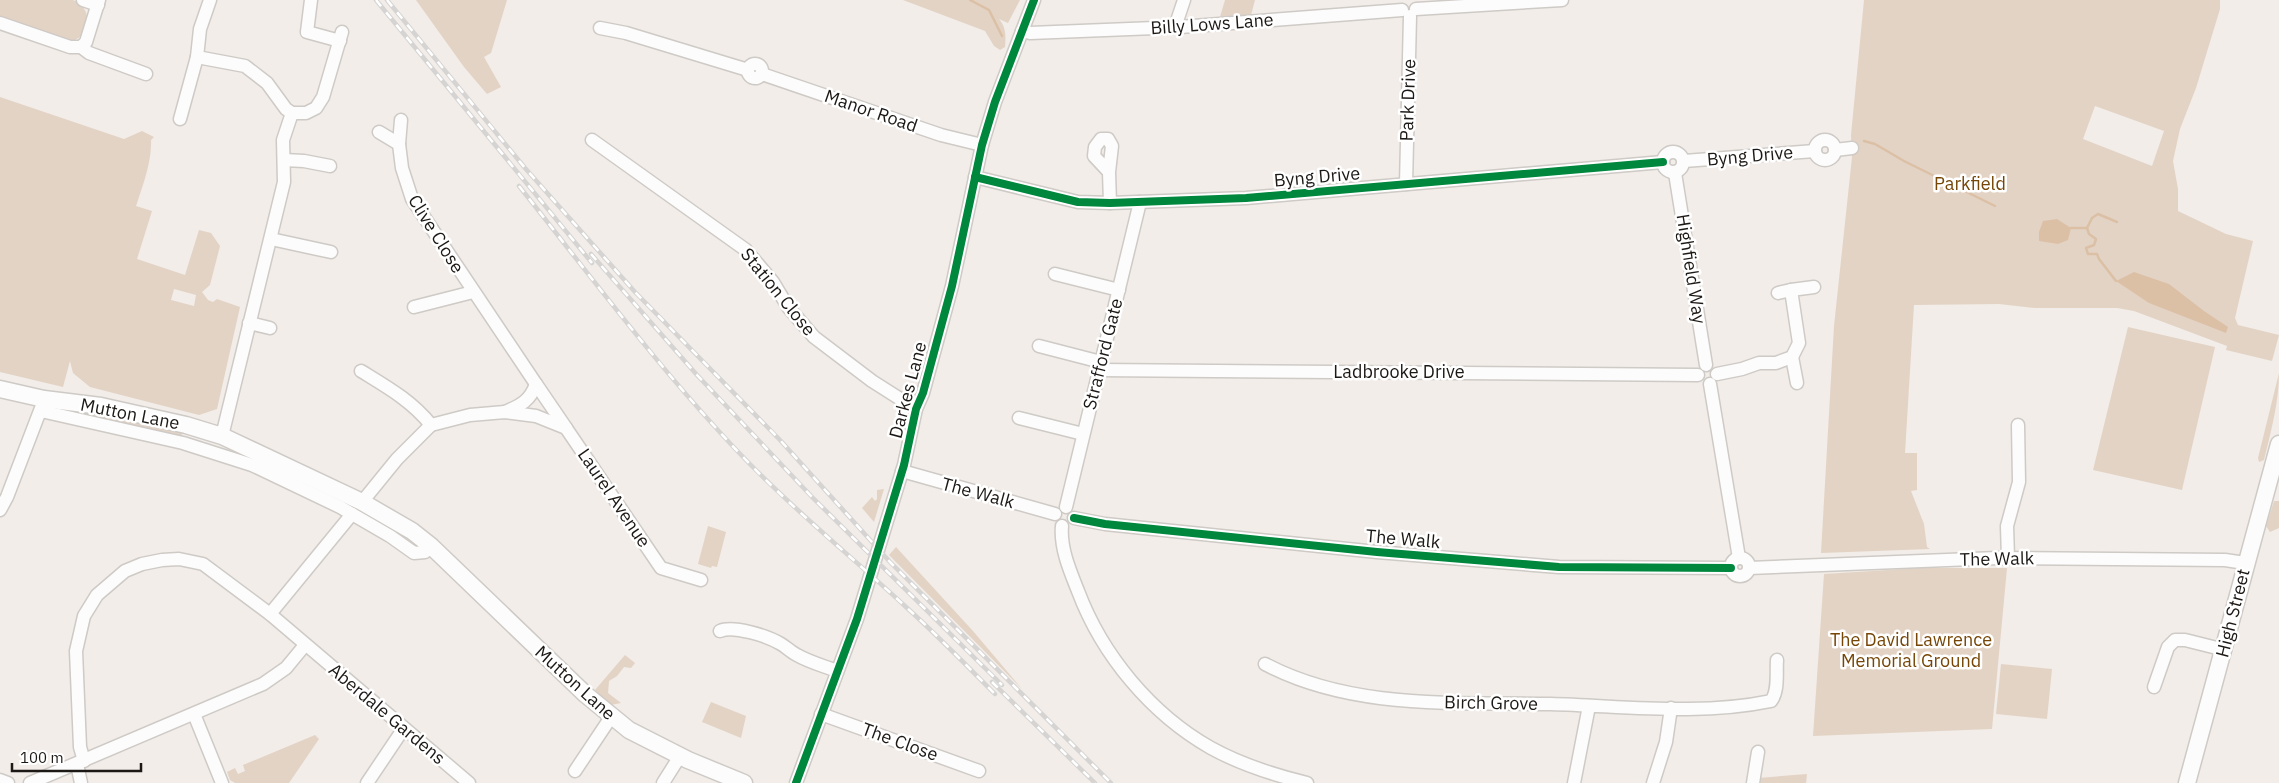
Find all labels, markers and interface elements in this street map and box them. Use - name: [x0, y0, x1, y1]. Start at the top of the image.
- street label: Billy Lows Lane: [1150, 8, 1274, 39]
- street label: Park Drive: [1395, 58, 1420, 142]
- street label: Manor Road: [822, 84, 921, 137]
- street label: Byng Drive: [1706, 140, 1794, 171]
- street label: Byng Drive: [1273, 161, 1361, 192]
- park label: Parkfield: [1934, 172, 2006, 195]
- street label: Clive Close: [403, 190, 470, 277]
- street label: Highfield Way: [1671, 212, 1712, 326]
- street label: Station Close: [736, 243, 821, 340]
- street label: Strafford Gate: [1078, 296, 1127, 412]
- street label: Darkes Lane: [884, 339, 931, 441]
- street label: Ladbrooke Drive: [1333, 360, 1465, 383]
- street label: Mutton Lane: [79, 393, 182, 434]
- street label: Laurel Avenue: [573, 444, 656, 552]
- street label: The Walk: [939, 472, 1018, 513]
- street label: The Walk: [1365, 524, 1442, 553]
- street label: The Walk: [1960, 546, 2035, 571]
- street label: High Street: [2210, 566, 2255, 660]
- park label: The David Lawrence Memorial Ground: [1830, 628, 1992, 672]
- street label: Mutton Lane: [530, 640, 620, 725]
- street label: Aberdale Gardens: [324, 658, 450, 769]
- street label: Birch Grove: [1444, 690, 1538, 715]
- street label: The Close: [859, 717, 942, 766]
- scale bar: [12, 740, 141, 772]
- text: 100 m: [20, 748, 64, 767]

